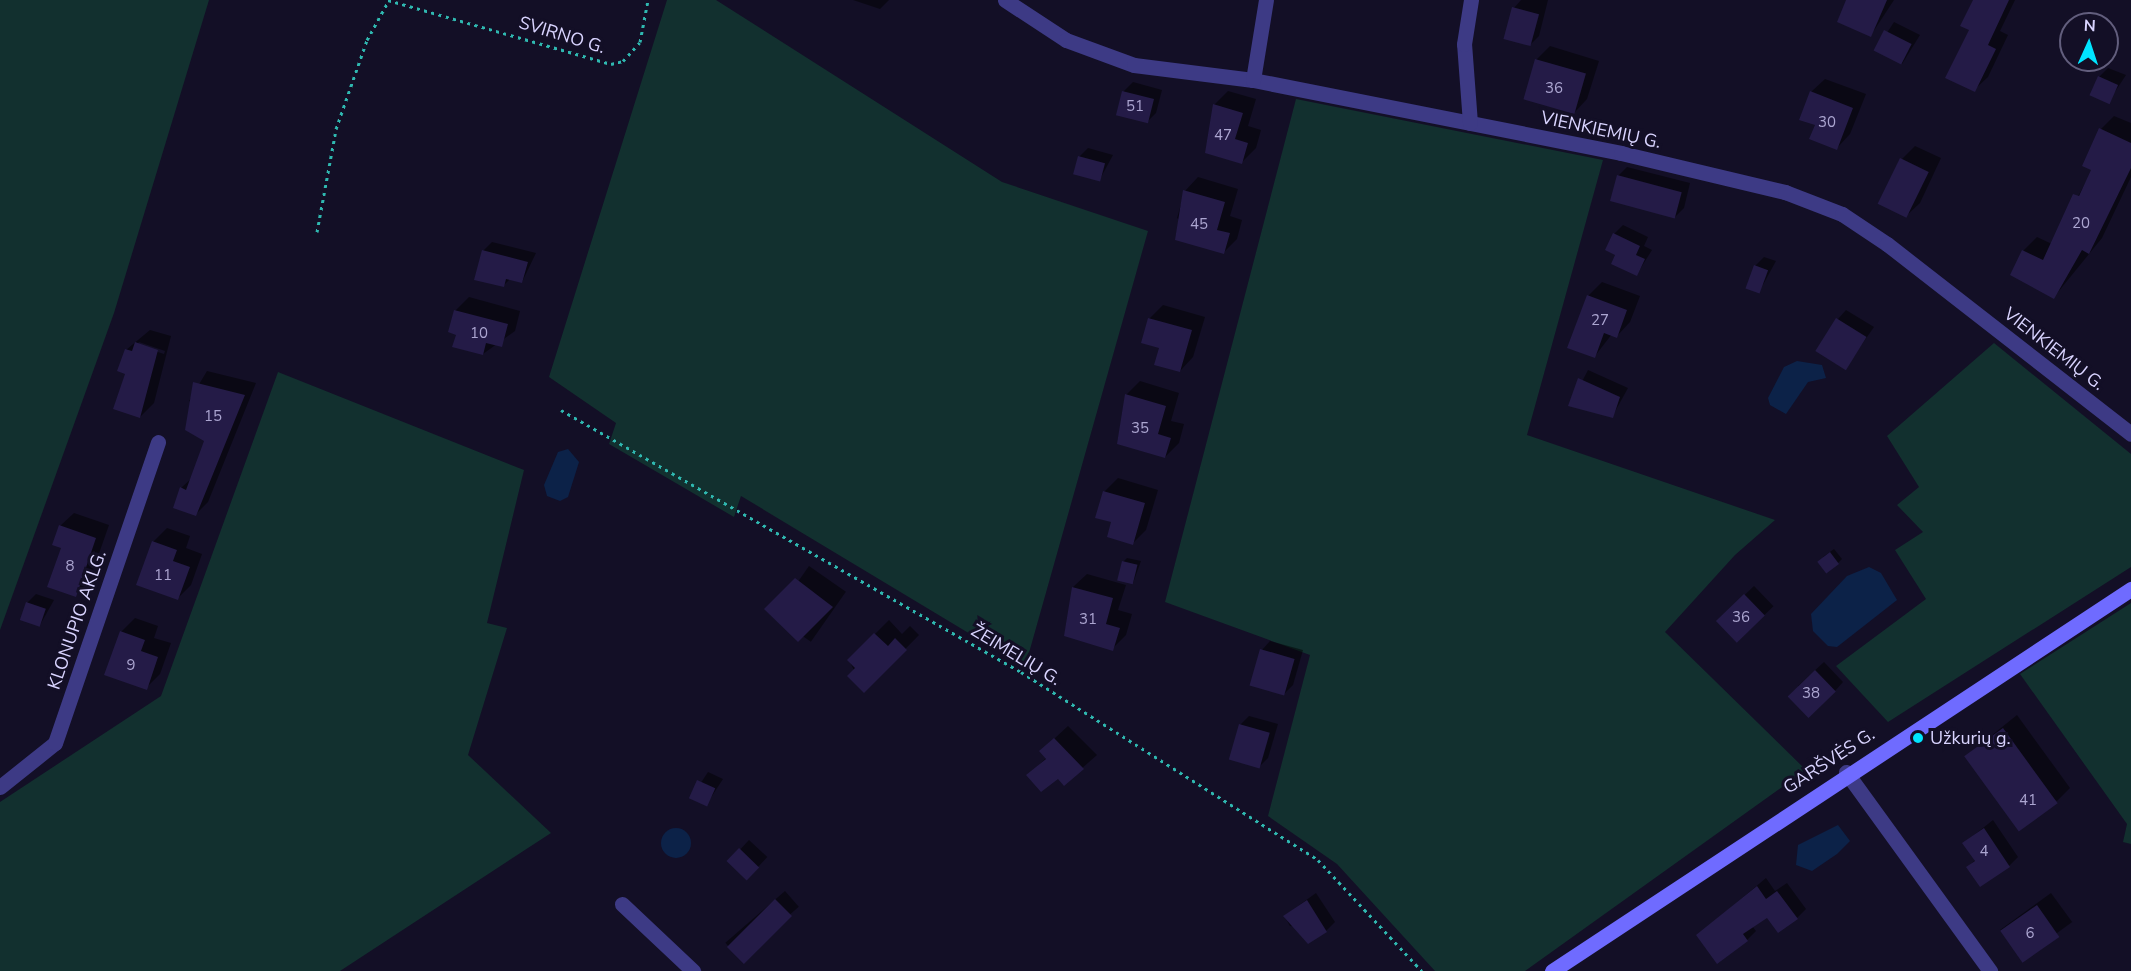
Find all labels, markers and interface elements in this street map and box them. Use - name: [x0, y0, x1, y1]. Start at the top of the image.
- street label: SVIRNO G.: [516, 12, 608, 58]
- north arrow: [2059, 12, 2119, 72]
- text: N: [2083, 15, 2096, 37]
- house number: 36: [1545, 80, 1563, 98]
- house number: 51: [1126, 98, 1144, 116]
- street label: VIENKIEMIŲ G.: [1539, 107, 1663, 153]
- house number: 30: [1818, 114, 1836, 132]
- house number: 47: [1214, 127, 1232, 145]
- house number: 20: [2072, 215, 2090, 233]
- house number: 45: [1190, 216, 1208, 234]
- street label: VIENKIEMIŲ G.: [1999, 303, 2109, 395]
- house number: 27: [1591, 312, 1609, 330]
- house number: 10: [470, 325, 488, 343]
- house number: 15: [204, 408, 222, 426]
- house number: 35: [1131, 420, 1149, 438]
- street label: KLONUPIO AKLG.: [43, 548, 111, 692]
- house number: 8: [66, 558, 74, 576]
- house number: 11: [154, 567, 172, 585]
- house number: 36: [1732, 609, 1750, 627]
- house number: 31: [1079, 611, 1097, 629]
- street label: ŽEIMELIŲ G.: [967, 620, 1065, 690]
- house number: 9: [127, 657, 135, 675]
- house number: 38: [1802, 685, 1820, 703]
- street label: GARŠVĖS G.: [1779, 723, 1879, 799]
- place label: Užkurių g.: [1930, 727, 2011, 749]
- marker: Užkurių g.: [1911, 731, 1925, 745]
- house number: 41: [2019, 792, 2037, 810]
- house number: 4: [1980, 843, 1988, 861]
- house number: 6: [2026, 925, 2034, 943]

